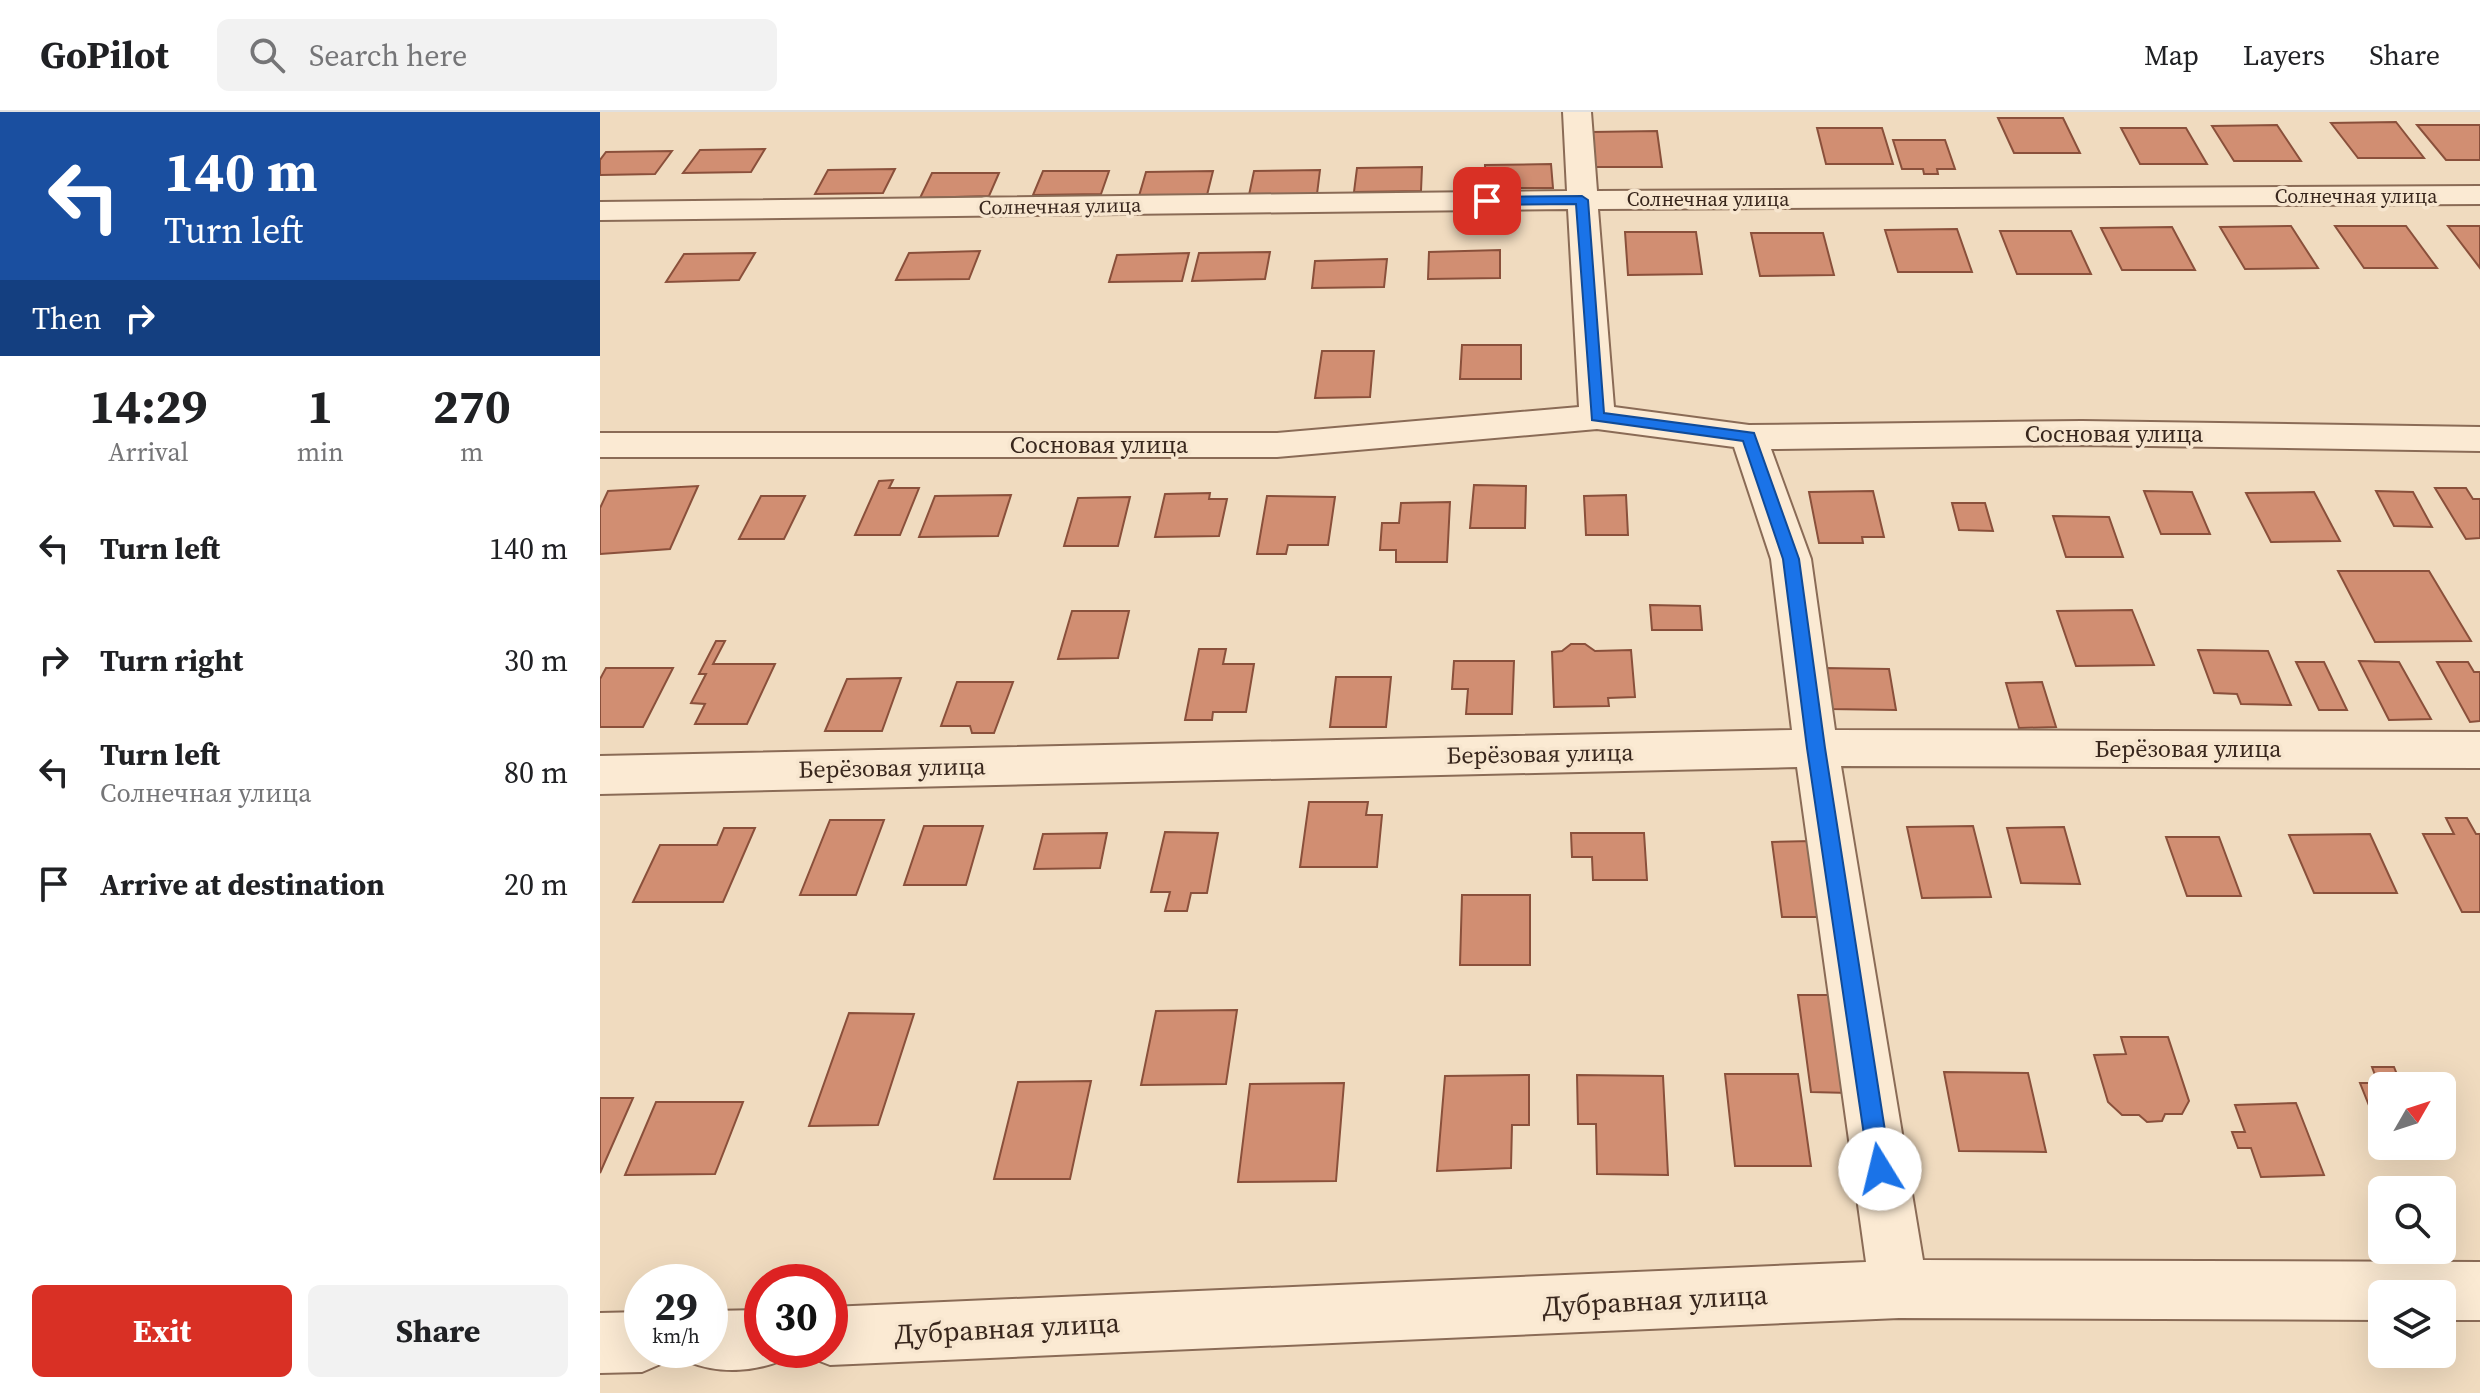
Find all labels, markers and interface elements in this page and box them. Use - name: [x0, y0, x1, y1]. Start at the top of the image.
- search box: [217, 19, 777, 91]
- text: GoPilot: [40, 29, 169, 81]
- icon: search: [245, 33, 289, 77]
- text: Search here: [309, 35, 467, 76]
- text: Map: [2144, 36, 2199, 74]
- text: Layers: [2243, 36, 2325, 74]
- text: Share: [2369, 36, 2440, 74]
- text: 140 m: [164, 133, 318, 210]
- icon: left: [32, 144, 136, 248]
- pin: [1453, 167, 1521, 235]
- icon: arrive: [1465, 179, 1509, 223]
- street label: Солнечная улица: [2275, 182, 2438, 210]
- street label: Солнечная улица: [1627, 185, 1790, 213]
- street label: Солнечная улица: [978, 191, 1142, 221]
- text: Turn left: [164, 206, 303, 255]
- icon: right: [118, 296, 162, 340]
- text: Then: [32, 298, 102, 339]
- text: 14:29: [89, 373, 208, 439]
- text: 1: [307, 373, 333, 439]
- text: 270: [433, 373, 511, 439]
- street label: Сосновая улица: [2025, 417, 2204, 450]
- street label: Сосновая улица: [1010, 428, 1189, 461]
- text: Arrival: [108, 434, 189, 470]
- text: min: [297, 434, 344, 470]
- text: m: [460, 434, 484, 470]
- icon: left: [32, 526, 76, 570]
- text: Turn left: [100, 528, 220, 569]
- text: 140 m: [489, 528, 568, 569]
- icon: right: [32, 638, 76, 682]
- text: Turn right: [100, 640, 243, 681]
- text: 30 m: [504, 640, 568, 681]
- street label: Берёзовая улица: [2094, 732, 2282, 765]
- text: Turn left: [100, 734, 220, 775]
- street label: Берёзовая улица: [1446, 735, 1635, 772]
- street label: Берёзовая улица: [798, 749, 987, 786]
- icon: left: [32, 750, 76, 794]
- text: 80 m: [504, 752, 568, 793]
- text: Солнечная улица: [100, 775, 312, 811]
- icon: arrive: [32, 862, 76, 906]
- text: Arrive at destination: [100, 864, 385, 905]
- text: 20 m: [504, 864, 568, 905]
- north arrow: [2368, 1072, 2456, 1160]
- map controls: [2368, 1072, 2456, 1368]
- position arrow: [1838, 1127, 1922, 1211]
- button: search: [2368, 1176, 2456, 1264]
- speed limit sign: 30: [744, 1264, 848, 1368]
- street label: Дубравная улица: [1541, 1275, 1770, 1325]
- text: 29: [654, 1279, 698, 1333]
- button: layers: [2368, 1280, 2456, 1368]
- button: Exit: [32, 1285, 292, 1377]
- button: Share: [308, 1285, 568, 1377]
- street label: Дубравная улица: [893, 1303, 1122, 1353]
- text: km/h: [652, 1322, 700, 1350]

